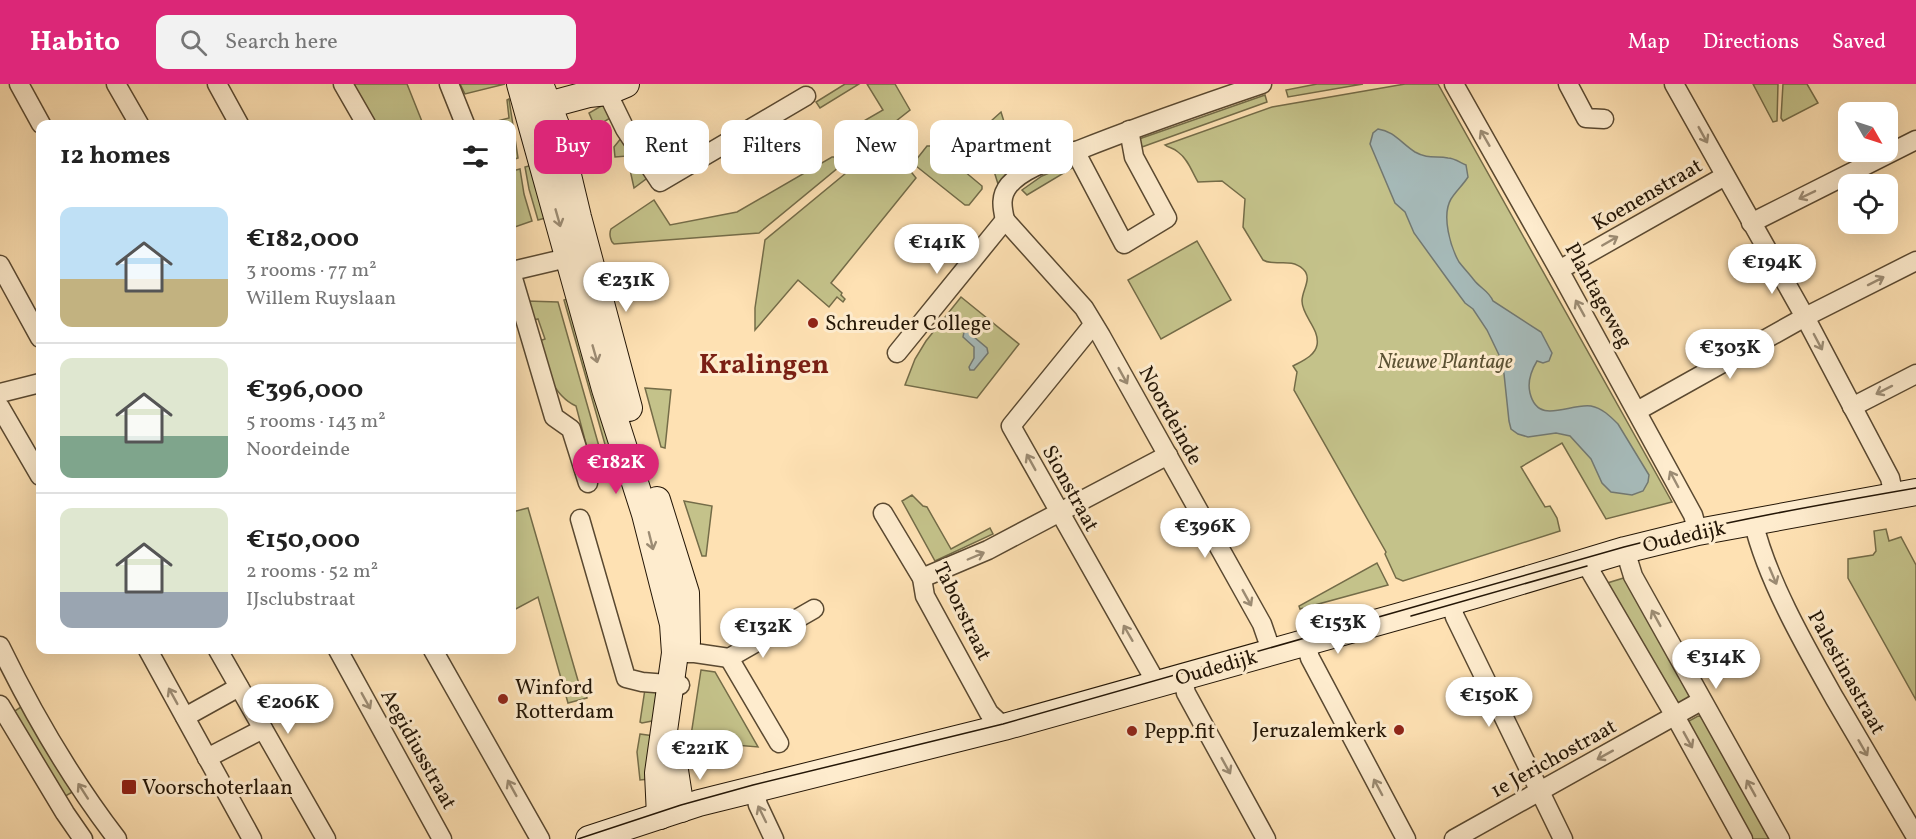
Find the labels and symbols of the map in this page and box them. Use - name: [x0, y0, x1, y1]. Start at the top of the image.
- north arrow: [1838, 102, 1898, 162]
- one-way arrow: [1697, 126, 1709, 143]
- one-way arrow: [1478, 130, 1490, 147]
- street label: Koenenstraat: [1587, 152, 1708, 239]
- one-way arrow: [1799, 190, 1817, 201]
- one-way arrow: [553, 208, 564, 227]
- pin: €141K: [895, 224, 979, 275]
- one-way arrow: [1601, 235, 1618, 247]
- street label: Plantageweg: [1557, 238, 1639, 354]
- pin: €194K: [1730, 244, 1814, 295]
- pin: €231K: [584, 262, 668, 313]
- one-way arrow: [1866, 275, 1884, 286]
- one-way arrow: [1574, 300, 1586, 317]
- place label: Schreuder College: [825, 310, 991, 339]
- marker: Schreuder College: [806, 316, 820, 330]
- pin: €303K: [1688, 329, 1772, 380]
- one-way arrow: [1812, 333, 1824, 350]
- one-way arrow: [590, 344, 601, 363]
- district label: Kralingen: [699, 347, 829, 385]
- park label: Nieuwe Plantage: [1377, 348, 1513, 377]
- street label: Noordeinde: [1131, 361, 1209, 471]
- one-way arrow: [1118, 367, 1130, 384]
- one-way arrow: [1875, 385, 1893, 397]
- street label: Sionstraat: [1034, 440, 1105, 537]
- pin: €182K: [574, 444, 658, 495]
- one-way arrow: [1025, 453, 1036, 471]
- one-way arrow: [1668, 471, 1680, 488]
- pin: €396K: [1163, 508, 1247, 559]
- street label: Oudedijk: [1640, 514, 1729, 561]
- one-way arrow: [646, 531, 658, 550]
- one-way arrow: [966, 549, 984, 561]
- street label: Taborstraat: [925, 558, 998, 666]
- one-way arrow: [1768, 566, 1779, 584]
- one-way arrow: [1241, 589, 1253, 606]
- pin: €153K: [1296, 604, 1380, 655]
- street label: Palestinastraat: [1800, 605, 1892, 740]
- pin: €132K: [721, 608, 805, 659]
- one-way arrow: [1650, 610, 1662, 627]
- one-way arrow: [1122, 625, 1134, 642]
- pin: €314K: [1674, 639, 1758, 690]
- street label: Oudedijk: [1172, 643, 1261, 694]
- place label: Winford Rotterdam: [515, 674, 614, 727]
- pin: €150K: [1447, 677, 1531, 728]
- pin: €206K: [246, 684, 330, 735]
- street label: Aegidiusstraat: [373, 684, 463, 815]
- one-way arrow: [167, 687, 178, 705]
- one-way arrow: [361, 692, 373, 709]
- marker: Winford Rotterdam: [496, 692, 510, 706]
- street label: 1e Jerichostraat: [1485, 713, 1622, 806]
- place label: Jeruzalemkerk: [1252, 717, 1388, 746]
- place label: Pepp.fit: [1144, 718, 1215, 747]
- marker: Jeruzalemkerk: [1392, 723, 1406, 737]
- marker: Pepp.fit: [1125, 724, 1139, 738]
- pin: €221K: [658, 730, 742, 781]
- one-way arrow: [1683, 730, 1694, 748]
- one-way arrow: [1858, 739, 1870, 756]
- one-way arrow: [1597, 750, 1615, 761]
- one-way arrow: [1220, 757, 1232, 774]
- place label: Voorschoterlaan: [142, 774, 293, 803]
- marker: Voorschoterlaan: [120, 778, 138, 796]
- one-way arrow: [1372, 779, 1384, 797]
- one-way arrow: [506, 780, 518, 797]
- one-way arrow: [1745, 780, 1757, 797]
- one-way arrow: [77, 783, 89, 800]
- one-way arrow: [756, 806, 768, 824]

